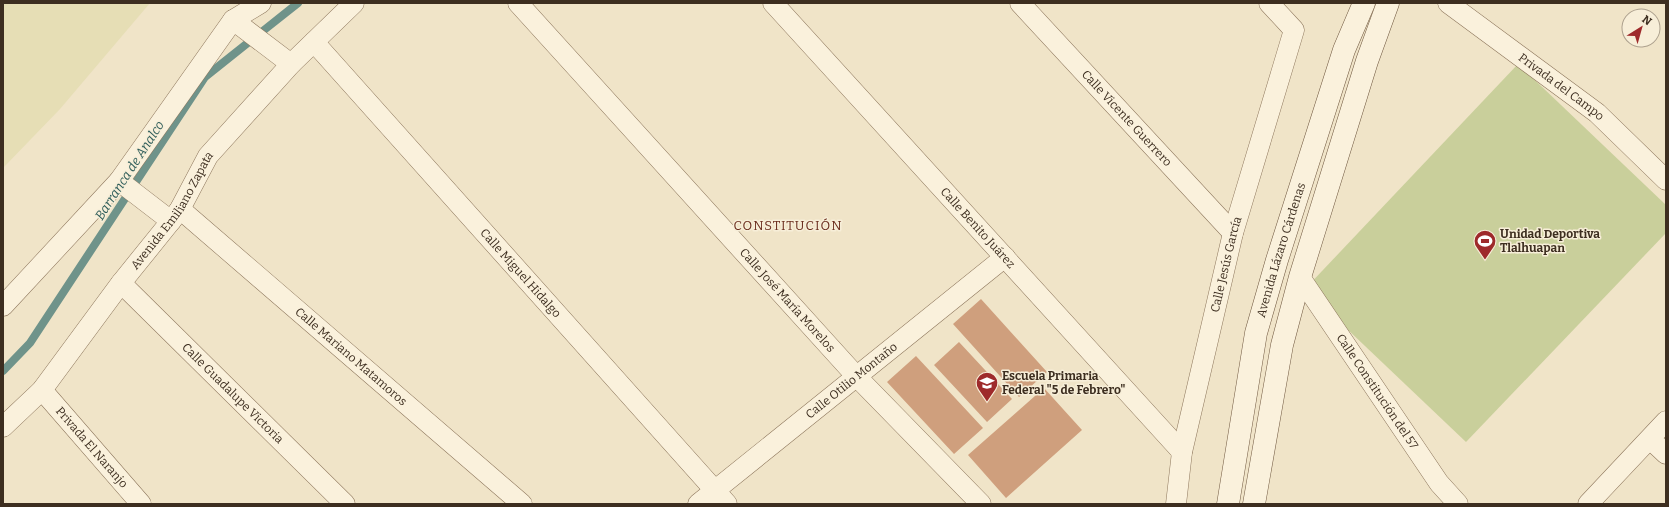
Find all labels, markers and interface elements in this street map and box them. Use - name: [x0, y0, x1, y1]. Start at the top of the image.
- north arrow: [1621, 8, 1661, 48]
- text: N: [1639, 13, 1654, 28]
- street label: Privada del Campo: [1516, 50, 1607, 123]
- street label: Calle Vicente Guerrero: [1079, 67, 1175, 169]
- water label: Barranca de Analco: [92, 118, 167, 223]
- street label: Avenida Emiliano Zapata: [128, 148, 216, 272]
- street label: Avenida Lázaro Cárdenas: [1254, 181, 1308, 319]
- street label: Calle Benito Juárez: [937, 185, 1018, 271]
- street label: Calle Jesús García: [1208, 214, 1245, 314]
- district label: CONSTITUCIÓN: [734, 218, 842, 233]
- street label: Calle Miguel Hidalgo: [477, 226, 564, 321]
- place label: Unidad Deportiva Tlalhuapan: [1500, 227, 1600, 255]
- sports icon: Unidad Deportiva Tlalhuapan: [1472, 228, 1498, 261]
- street label: Calle José María Morelos: [737, 245, 838, 355]
- street label: Calle Mariano Matamoros: [292, 305, 410, 409]
- street label: Calle Constitución del 57: [1333, 331, 1421, 452]
- street label: Calle Otilio Montaño: [803, 339, 900, 422]
- street label: Calle Guadalupe Victoria: [179, 340, 287, 447]
- place label: Escuela Primaria Federal "5 de Febrero": [1002, 369, 1125, 397]
- school or university icon: Escuela Primaria Federal "5 de Febrero": [974, 370, 1000, 403]
- street label: Privada El Naranjo: [53, 404, 131, 491]

